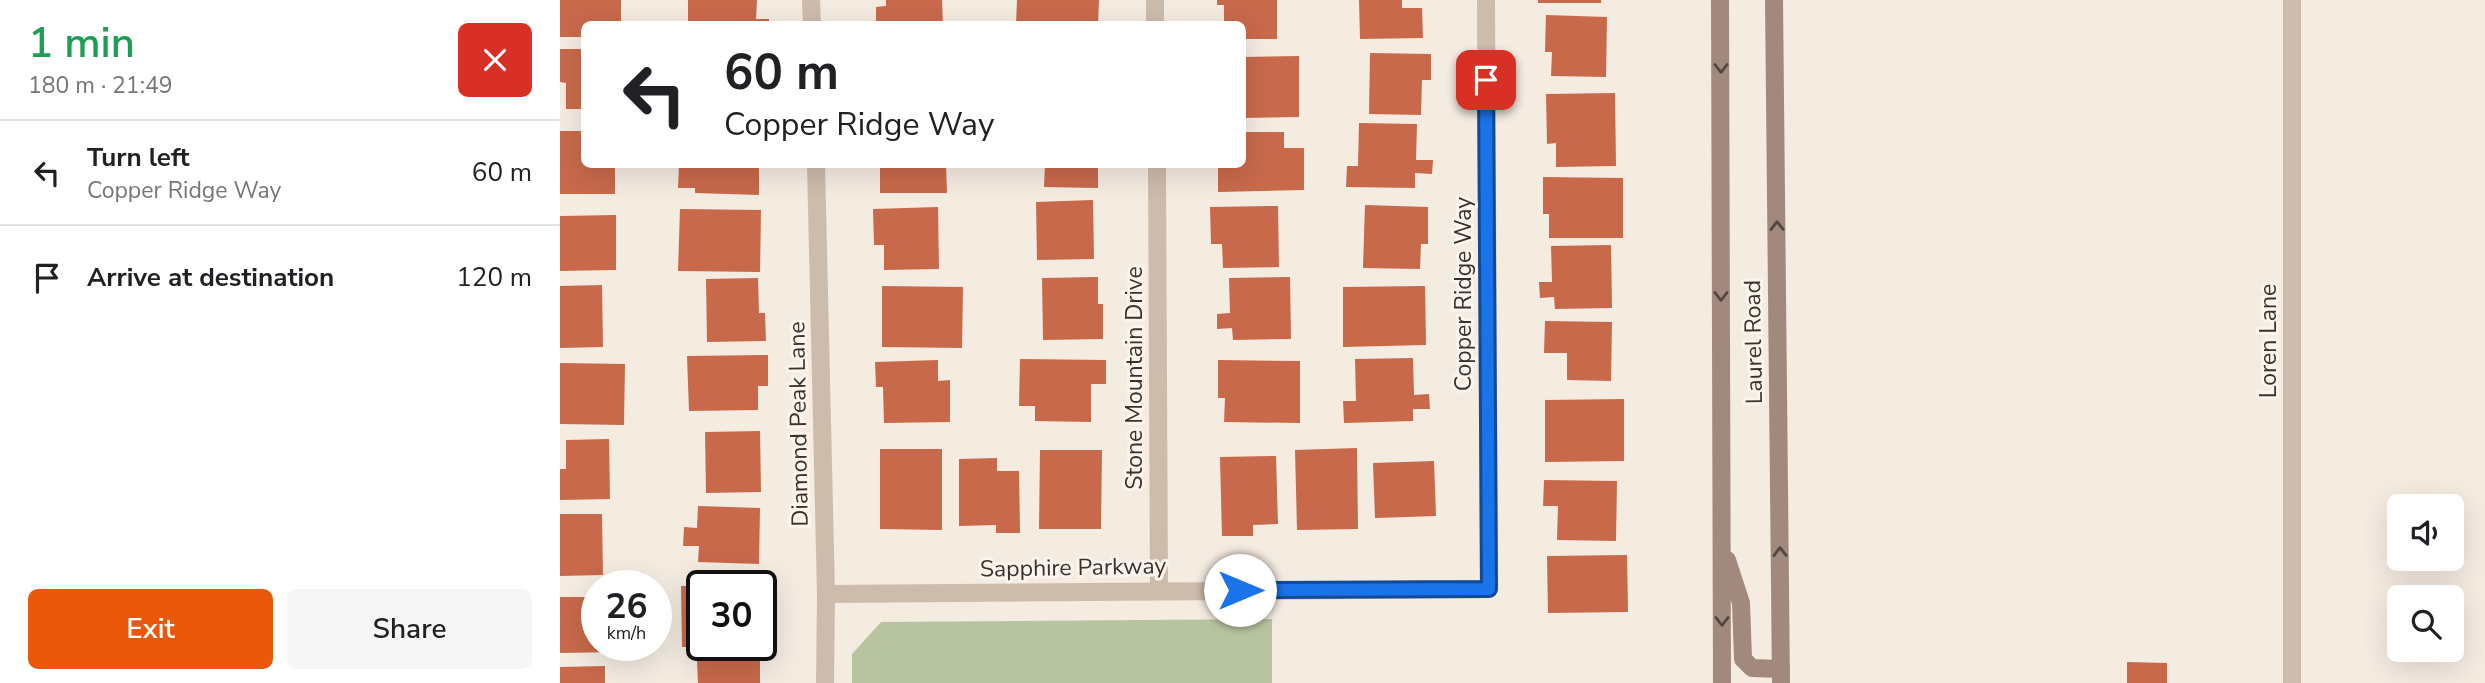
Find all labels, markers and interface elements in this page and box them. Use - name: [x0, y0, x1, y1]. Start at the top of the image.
- text: 1 min: [28, 15, 135, 72]
- button: close: [458, 23, 532, 97]
- text: 60 m: [724, 39, 839, 106]
- icon: left: [609, 49, 700, 140]
- pin: [1456, 50, 1516, 110]
- icon: arrive: [1467, 61, 1505, 99]
- one-way arrow: [1713, 63, 1729, 74]
- text: 180 m · 21:49: [28, 70, 173, 101]
- text: Copper Ridge Way: [724, 103, 994, 146]
- text: Turn left: [87, 140, 190, 175]
- icon: left: [28, 154, 66, 192]
- text: 60 m: [472, 155, 532, 190]
- text: Copper Ridge Way: [87, 175, 281, 206]
- street label: Copper Ridge Way: [1448, 197, 1479, 391]
- one-way arrow: [1769, 221, 1785, 231]
- icon: arrive: [28, 259, 66, 297]
- text: Arrive at destination: [87, 260, 334, 295]
- text: 120 m: [456, 260, 532, 295]
- street label: Stone Mountain Drive: [1119, 266, 1150, 490]
- street label: Laurel Road: [1737, 280, 1770, 404]
- street label: Loren Lane: [2253, 284, 2284, 398]
- one-way arrow: [1713, 291, 1729, 301]
- street label: Diamond Peak Lane: [781, 321, 816, 527]
- map controls: [2387, 494, 2464, 662]
- button: sound: [2387, 494, 2464, 571]
- one-way arrow: [1772, 546, 1788, 557]
- street label: Sapphire Parkway: [980, 550, 1167, 585]
- position arrow: [1203, 553, 1277, 627]
- speed limit sign: 30: [686, 570, 777, 661]
- text: 26: [605, 583, 648, 630]
- button: search: [2387, 585, 2464, 662]
- button: Exit: [28, 589, 273, 669]
- button: Share: [287, 589, 532, 669]
- one-way arrow: [1714, 616, 1730, 627]
- text: km/h: [607, 621, 646, 645]

